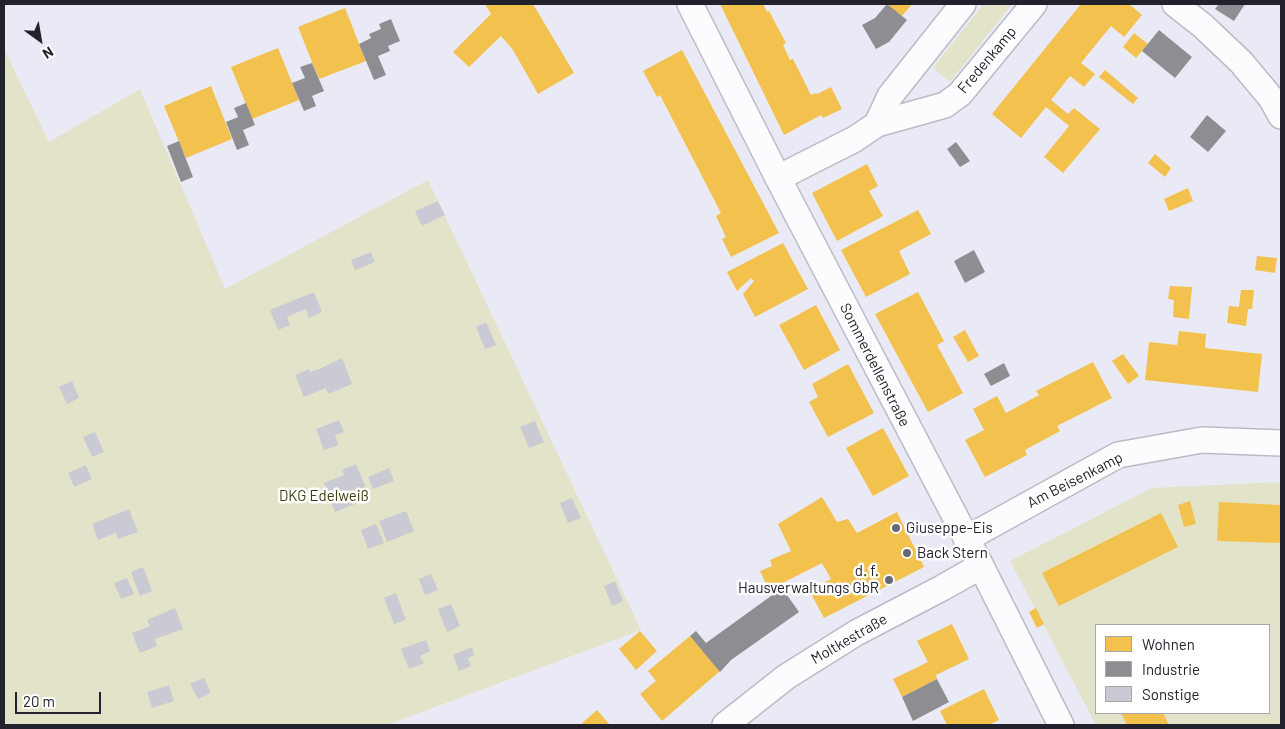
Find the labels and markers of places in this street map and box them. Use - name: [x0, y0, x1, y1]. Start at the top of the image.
- place label: Giuseppe-Eis: [906, 519, 993, 537]
- marker: Giuseppe-Eis: [890, 522, 902, 534]
- place label: Back Stern: [917, 544, 988, 562]
- marker: Back Stern: [901, 547, 913, 559]
- place label: d. f. Hausverwaltungs GbR: [738, 562, 879, 597]
- marker: d. f. Hausverwaltungs GbR: [883, 574, 895, 586]

